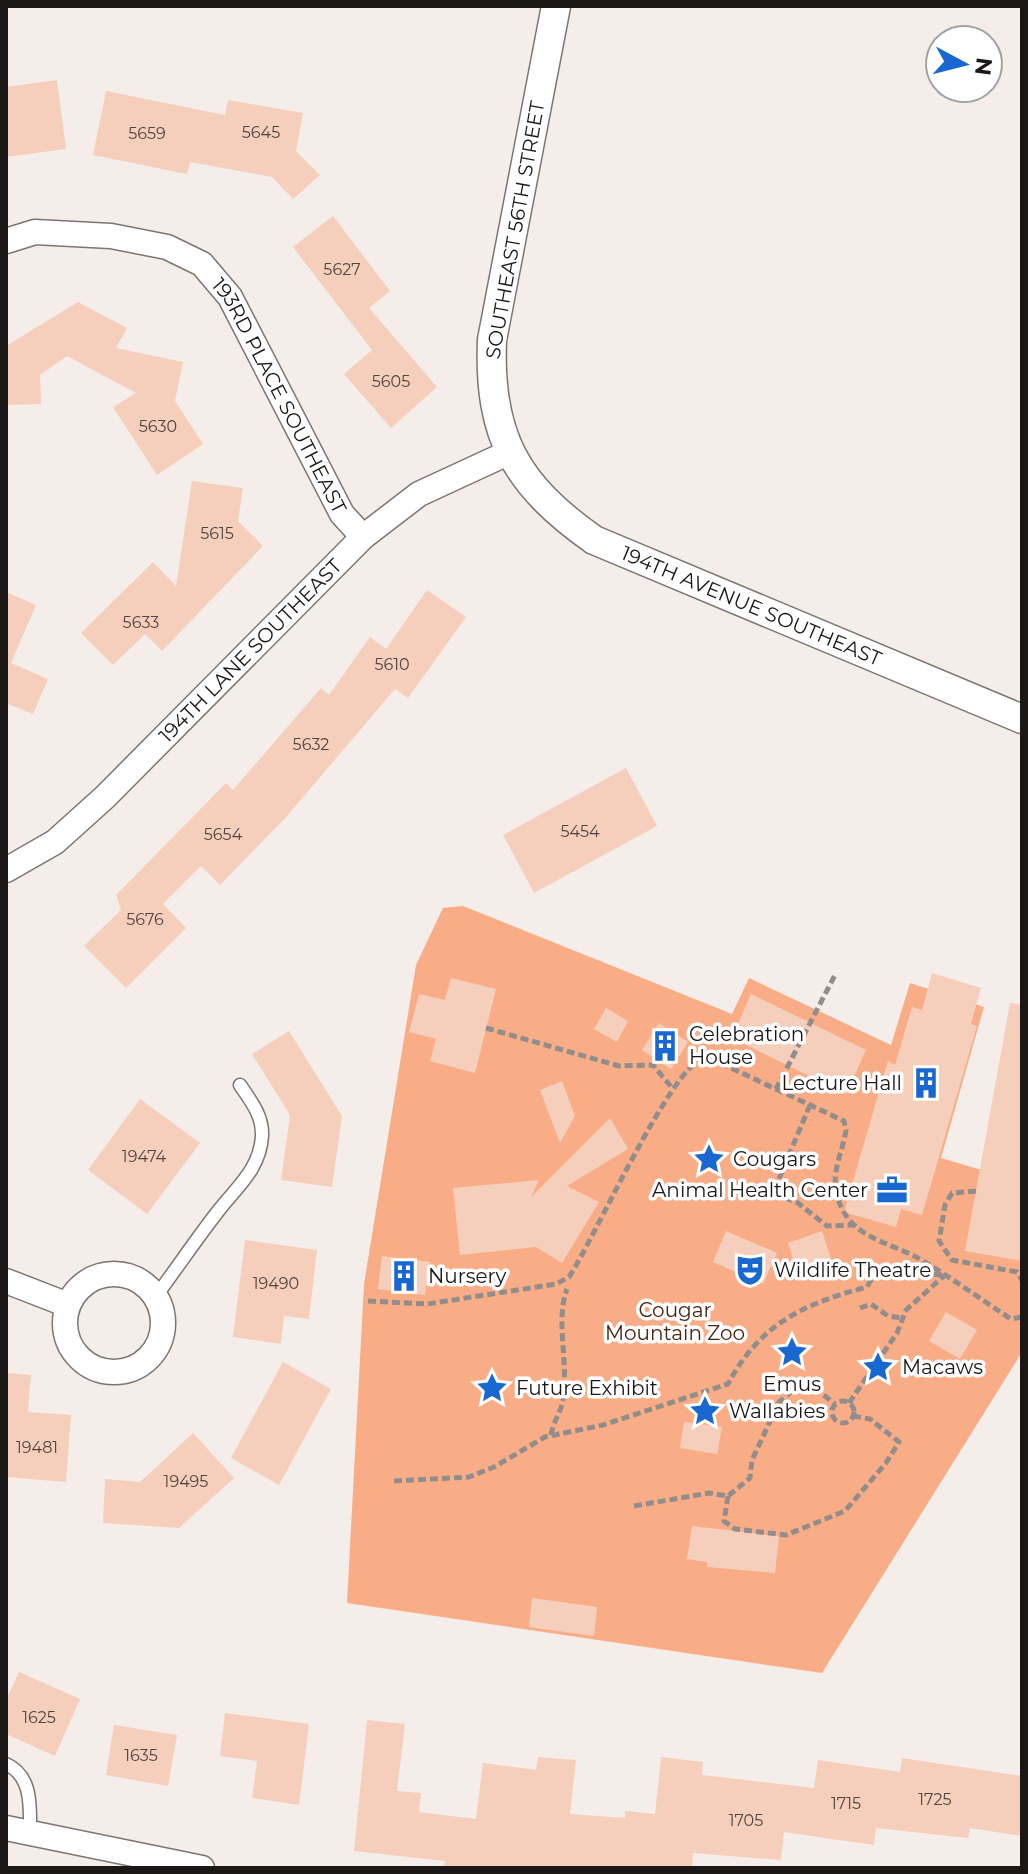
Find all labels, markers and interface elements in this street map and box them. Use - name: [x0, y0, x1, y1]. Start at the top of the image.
- north arrow: [924, 24, 1004, 104]
- text: N: [969, 56, 998, 77]
- street label: SOUTHEAST 56TH STREET: [480, 99, 550, 361]
- house number: 5645: [242, 123, 280, 142]
- house number: 5659: [128, 124, 166, 143]
- house number: 5627: [323, 260, 361, 279]
- street label: 193RD PLACE SOUTHEAST: [207, 273, 352, 518]
- house number: 5605: [372, 372, 410, 391]
- house number: 5630: [139, 417, 177, 436]
- house number: 5615: [200, 524, 234, 543]
- street label: 194TH AVENUE SOUTHEAST: [618, 541, 886, 671]
- street label: 194TH LANE SOUTHEAST: [154, 553, 347, 748]
- house number: 5633: [123, 613, 159, 632]
- house number: 5610: [374, 655, 410, 674]
- house number: 5632: [293, 735, 329, 754]
- house number: 5454: [560, 822, 600, 841]
- house number: 5654: [204, 825, 243, 844]
- house number: 5676: [126, 910, 164, 929]
- place label: Celebration House: [689, 1022, 804, 1069]
- building icon: Celebration House: [648, 1029, 682, 1063]
- building icon: Lecture Hall: [909, 1066, 943, 1100]
- place label: Lecture Hall: [781, 1071, 902, 1095]
- place icon: Cougars: [692, 1142, 726, 1176]
- house number: 19474: [122, 1147, 167, 1166]
- place label: Cougars: [733, 1147, 816, 1171]
- office icon: Animal Health Center: [875, 1173, 909, 1207]
- place label: Animal Health Center: [652, 1178, 868, 1202]
- theatre icon: Wildlife Theatre: [733, 1253, 767, 1287]
- place label: Wildlife Theatre: [774, 1258, 931, 1282]
- building icon: Nursery: [387, 1259, 421, 1293]
- place label: Nursery: [428, 1264, 506, 1288]
- house number: 19490: [253, 1274, 299, 1293]
- park label: Cougar Mountain Zoo: [605, 1298, 745, 1345]
- place icon: Emus: [775, 1335, 809, 1369]
- place icon: Macaws: [861, 1350, 895, 1384]
- place label: Macaws: [902, 1355, 983, 1379]
- place icon: Future Exhibit: [475, 1371, 509, 1405]
- place label: Emus: [763, 1372, 821, 1396]
- place label: Future Exhibit: [516, 1376, 658, 1400]
- place icon: Wallabies: [688, 1394, 722, 1428]
- place label: Wallabies: [729, 1399, 825, 1423]
- house number: 19481: [16, 1438, 58, 1457]
- house number: 19495: [164, 1472, 208, 1491]
- house number: 1625: [22, 1708, 56, 1727]
- house number: 1635: [124, 1746, 158, 1765]
- house number: 1725: [918, 1790, 952, 1809]
- house number: 1715: [831, 1794, 861, 1813]
- house number: 1705: [729, 1811, 763, 1830]

